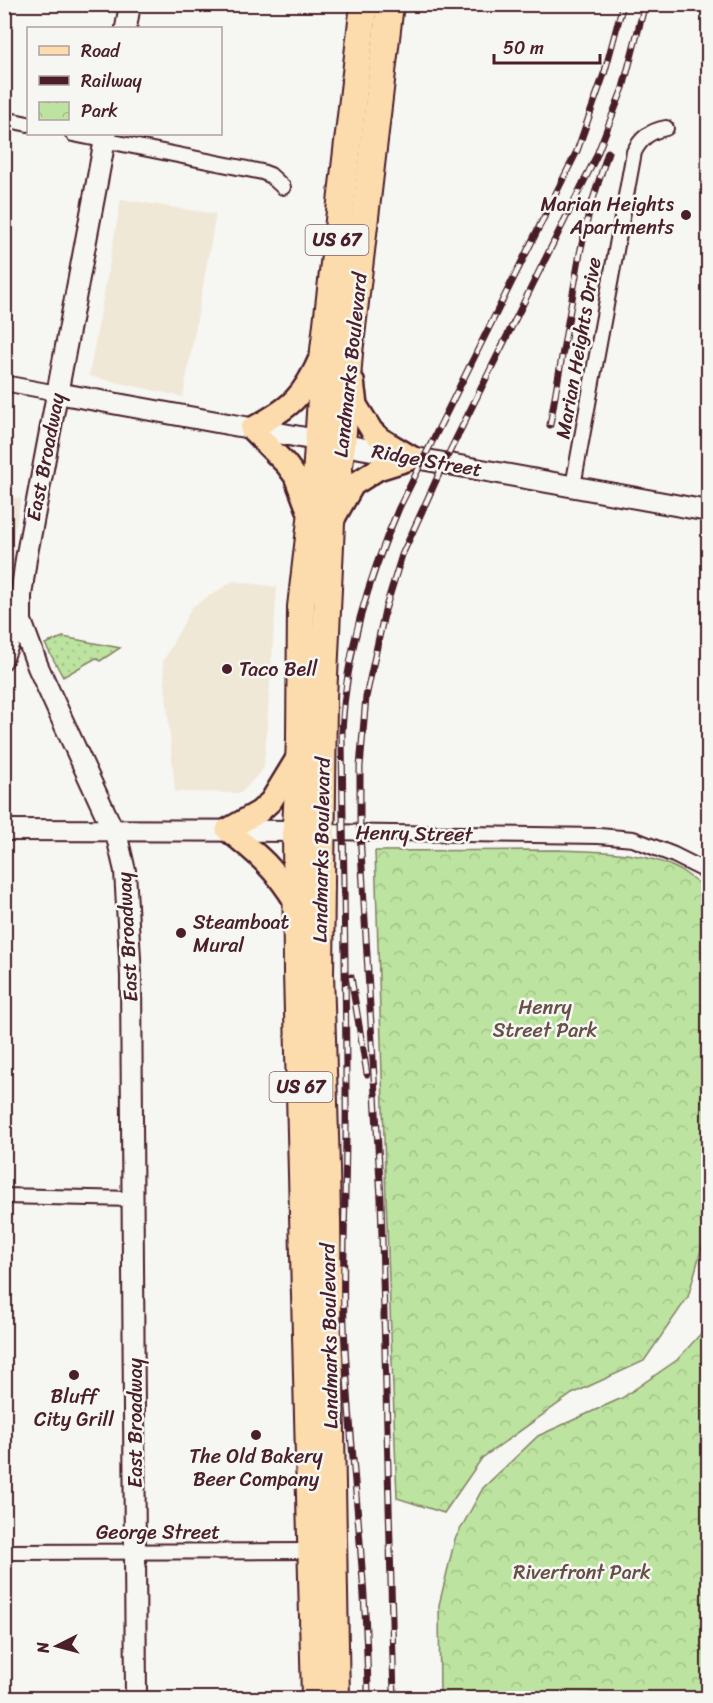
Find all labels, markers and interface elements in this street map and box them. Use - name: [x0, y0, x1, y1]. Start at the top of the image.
- legend: [27, 27, 222, 135]
- scale bar: [494, 27, 600, 65]
- text: 50 m: [503, 32, 544, 64]
- text: Road: [81, 35, 121, 67]
- text: Railway: [81, 65, 143, 97]
- text: Park: [81, 95, 118, 127]
- place label: Marian Heights Apartments: [540, 187, 675, 245]
- marker: Marian Heights Apartments: [679, 208, 693, 222]
- road number: US 67: [306, 225, 368, 255]
- street label: Marian Heights Drive: [545, 254, 612, 442]
- street label: Landmarks Boulevard: [323, 270, 378, 459]
- street label: East Broadway: [16, 389, 75, 524]
- street label: Ridge Street: [369, 434, 485, 487]
- place label: Taco Bell: [239, 652, 318, 687]
- marker: Taco Bell: [220, 662, 234, 676]
- street label: Landmarks Boulevard: [302, 756, 341, 943]
- street label: Henry Street: [355, 815, 474, 852]
- street label: East Broadway: [107, 870, 148, 1003]
- place label: Steamboat Mural: [193, 905, 290, 963]
- marker: Steamboat Mural: [174, 926, 188, 940]
- park label: Henry Street Park: [493, 990, 598, 1048]
- road number: US 67: [270, 1072, 332, 1102]
- street label: Landmarks Boulevard: [310, 1241, 349, 1429]
- street label: East Broadway: [118, 1357, 153, 1488]
- marker: Bluff City Grill: [67, 1368, 81, 1382]
- place label: Bluff City Grill: [34, 1379, 115, 1437]
- marker: The Old Bakery Beer Company: [249, 1428, 263, 1442]
- place label: The Old Bakery Beer Company: [189, 1439, 323, 1497]
- street label: George Street: [96, 1515, 220, 1550]
- park label: Riverfront Park: [513, 1555, 651, 1590]
- north arrow: [27, 1616, 87, 1676]
- text: N: [27, 1640, 58, 1656]

